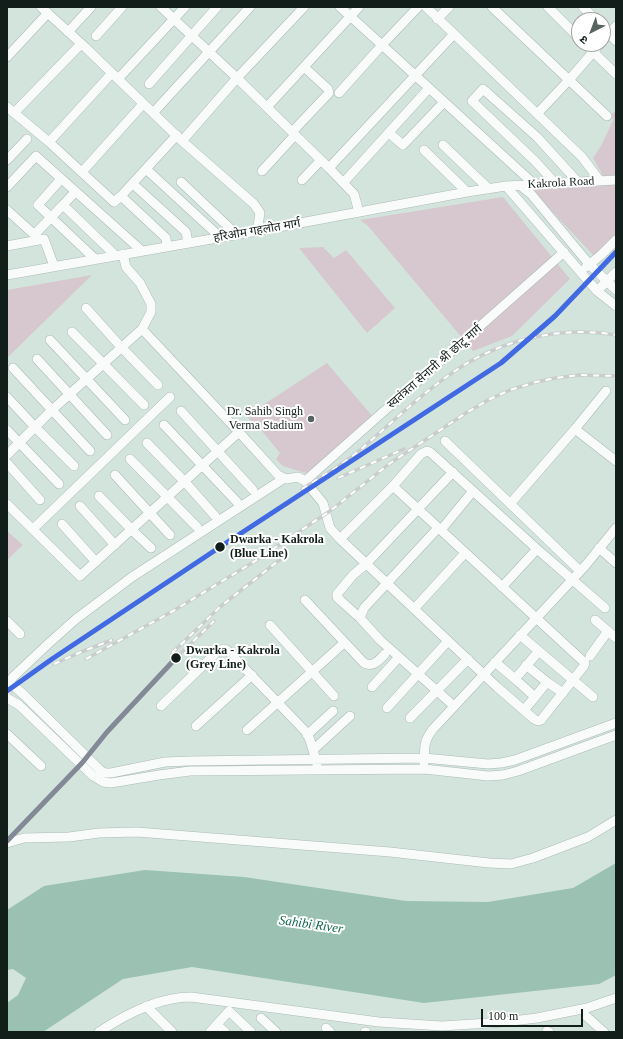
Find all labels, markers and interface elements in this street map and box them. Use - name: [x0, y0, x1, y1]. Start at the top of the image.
- north arrow: [571, 12, 611, 52]
- text: उ: [577, 34, 590, 47]
- street label: Kakrola Road: [527, 174, 595, 192]
- street label: हरिओम गहलोत मार्ग: [212, 216, 302, 246]
- street label: स्वतंत्रता सेनानी श्री छोटू मार्ग: [385, 322, 485, 412]
- place label: Dr. Sahib Singh Verma Stadium: [227, 405, 303, 433]
- marker: Dr. Sahib Singh Verma Stadium: [306, 414, 316, 424]
- place label: Dwarka - Kakrola (Blue Line): [230, 533, 324, 561]
- marker: Dwarka - Kakrola (Blue Line): [213, 540, 227, 554]
- place label: Dwarka - Kakrola (Grey Line): [186, 644, 280, 672]
- marker: Dwarka - Kakrola (Grey Line): [169, 651, 183, 665]
- water label: Sahibi River: [278, 913, 344, 937]
- scale bar: [483, 1001, 585, 1027]
- text: 100 m: [488, 1009, 518, 1023]

